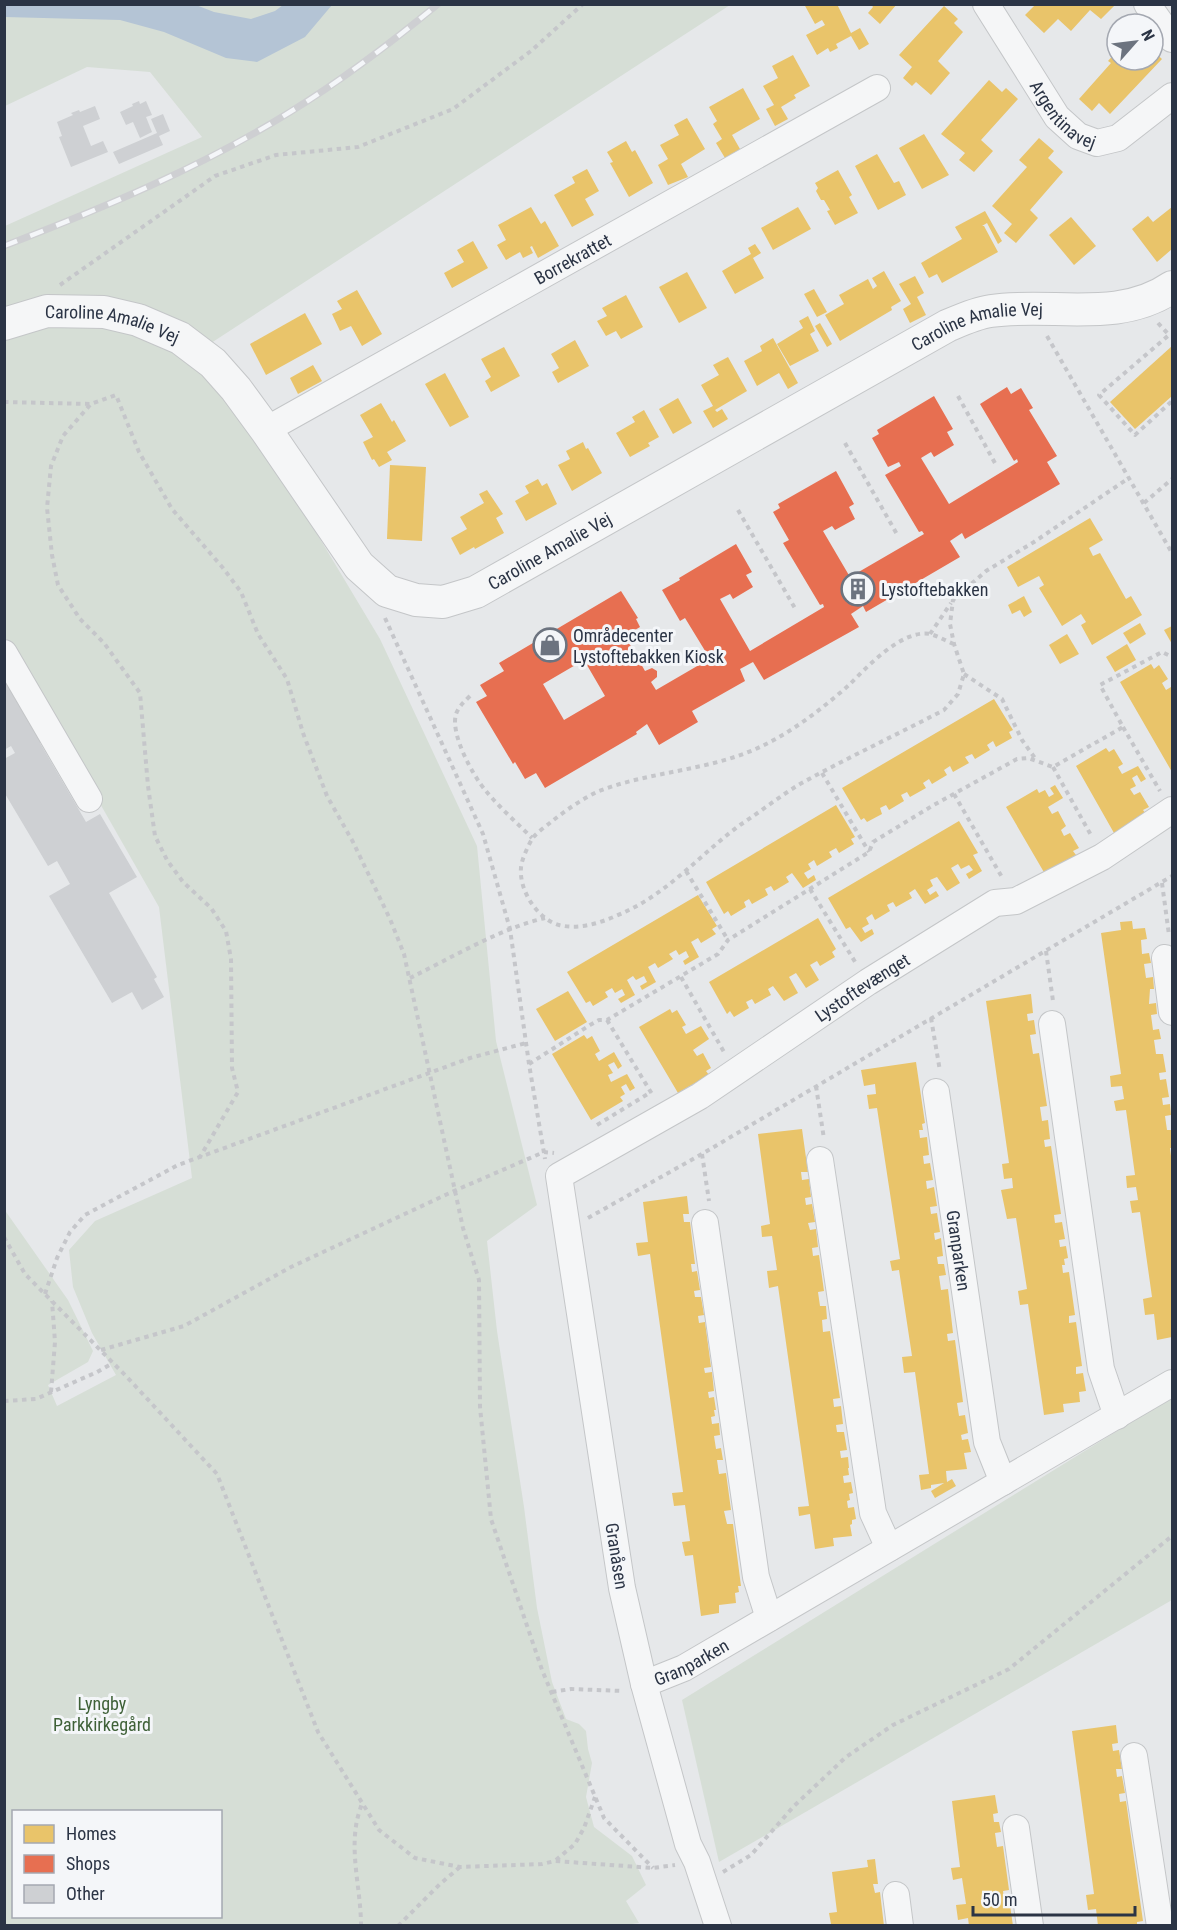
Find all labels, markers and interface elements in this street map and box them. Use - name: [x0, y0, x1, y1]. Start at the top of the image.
- north arrow: [1105, 12, 1165, 72]
- text: N: [1137, 26, 1158, 44]
- street label: Argentinavej: [1026, 76, 1099, 152]
- street label: Borrekrattet: [530, 229, 614, 288]
- street label: Caroline Amalie Vej: [907, 298, 1043, 355]
- street label: Caroline Amalie Vej: [45, 300, 183, 347]
- street label: Caroline Amalie Vej: [484, 507, 615, 594]
- building icon: Lystoftebakken: [840, 571, 876, 607]
- place label: Lystoftebakken: [881, 579, 988, 600]
- place label: Områdecenter Lystoftebakken Kiosk: [573, 625, 724, 667]
- shop icon: Områdecenter Lystoftebakken Kiosk: [532, 627, 568, 663]
- street label: Lystoftevænget: [811, 948, 913, 1026]
- street label: Granparken: [943, 1209, 975, 1292]
- street label: Granåsen: [601, 1521, 633, 1591]
- street label: Granparken: [651, 1634, 732, 1690]
- park label: Lyngby Parkkirkegård: [53, 1693, 151, 1735]
- legend: [12, 1810, 222, 1918]
- text: Homes: [66, 1823, 116, 1844]
- text: Shops: [66, 1853, 110, 1874]
- scale bar: [973, 1879, 1135, 1917]
- text: Other: [66, 1883, 105, 1904]
- text: 50 m: [982, 1889, 1017, 1910]

